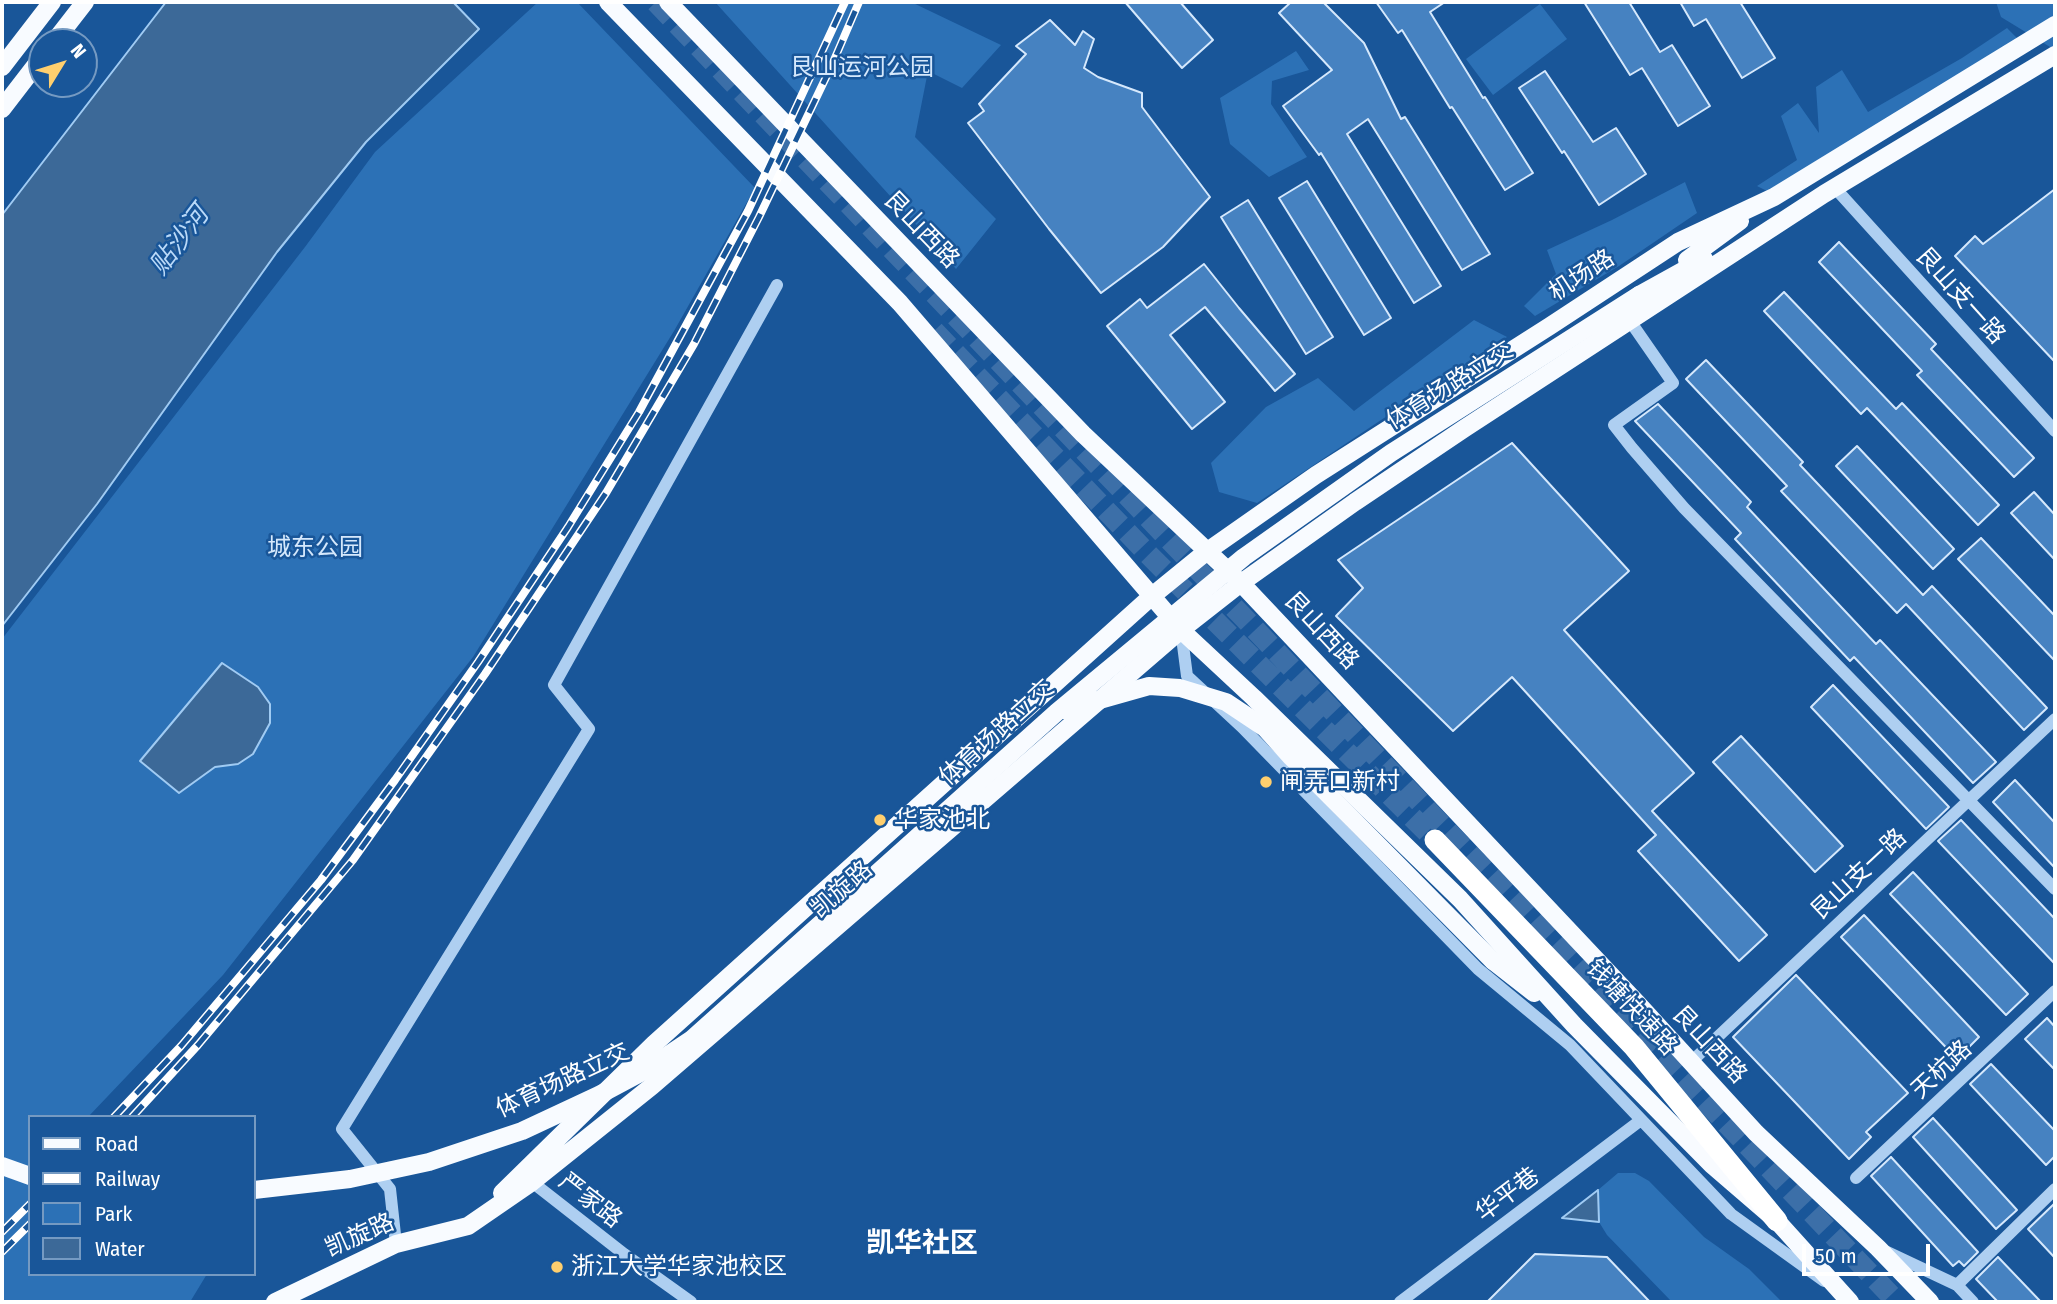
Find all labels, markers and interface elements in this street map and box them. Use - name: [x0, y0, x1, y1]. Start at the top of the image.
- north arrow: [28, 28, 98, 98]
- text: N: [66, 39, 91, 63]
- park label: 艮山运河公园: [790, 54, 934, 82]
- street label: 艮山西路: [877, 185, 965, 275]
- water label: 贴沙河: [144, 200, 216, 282]
- street label: 艮山支一路: [1909, 242, 2011, 350]
- street label: 机场路: [1544, 244, 1620, 308]
- street label: 体育场路立交: [1381, 336, 1519, 436]
- park label: 城东公园: [267, 534, 363, 562]
- street label: 艮山西路: [1278, 586, 1364, 676]
- street label: 体育场路立交: [934, 674, 1060, 792]
- place label: 闸弄口新村: [1280, 768, 1400, 796]
- marker: 闸弄口新村: [1258, 774, 1274, 790]
- place label: 华家池北: [894, 806, 990, 834]
- marker: 华家池北: [872, 812, 888, 828]
- street label: 艮山支一路: [1805, 824, 1913, 926]
- street label: 凯旋路: [805, 856, 879, 924]
- street label: 钱塘快速路: [1580, 954, 1682, 1062]
- street label: 艮山西路: [1666, 1000, 1752, 1090]
- street label: 天杭路: [1906, 1035, 1978, 1105]
- street label: 体育场路立交: [492, 1038, 634, 1124]
- legend: [28, 1115, 256, 1276]
- text: Road: [95, 1131, 139, 1157]
- street label: 华平巷: [1471, 1162, 1545, 1228]
- text: Railway: [95, 1166, 160, 1192]
- street label: 严家路: [553, 1167, 627, 1235]
- text: Park: [95, 1201, 132, 1227]
- street label: 凯旋路: [321, 1208, 399, 1264]
- district label: 凯华社区: [866, 1227, 978, 1261]
- scale bar: [1805, 1230, 1933, 1274]
- text: Water: [95, 1236, 145, 1262]
- text: 50 m: [1815, 1243, 1857, 1269]
- place label: 浙江大学华家池校区: [571, 1253, 787, 1281]
- marker: 浙江大学华家池校区: [549, 1259, 565, 1275]

